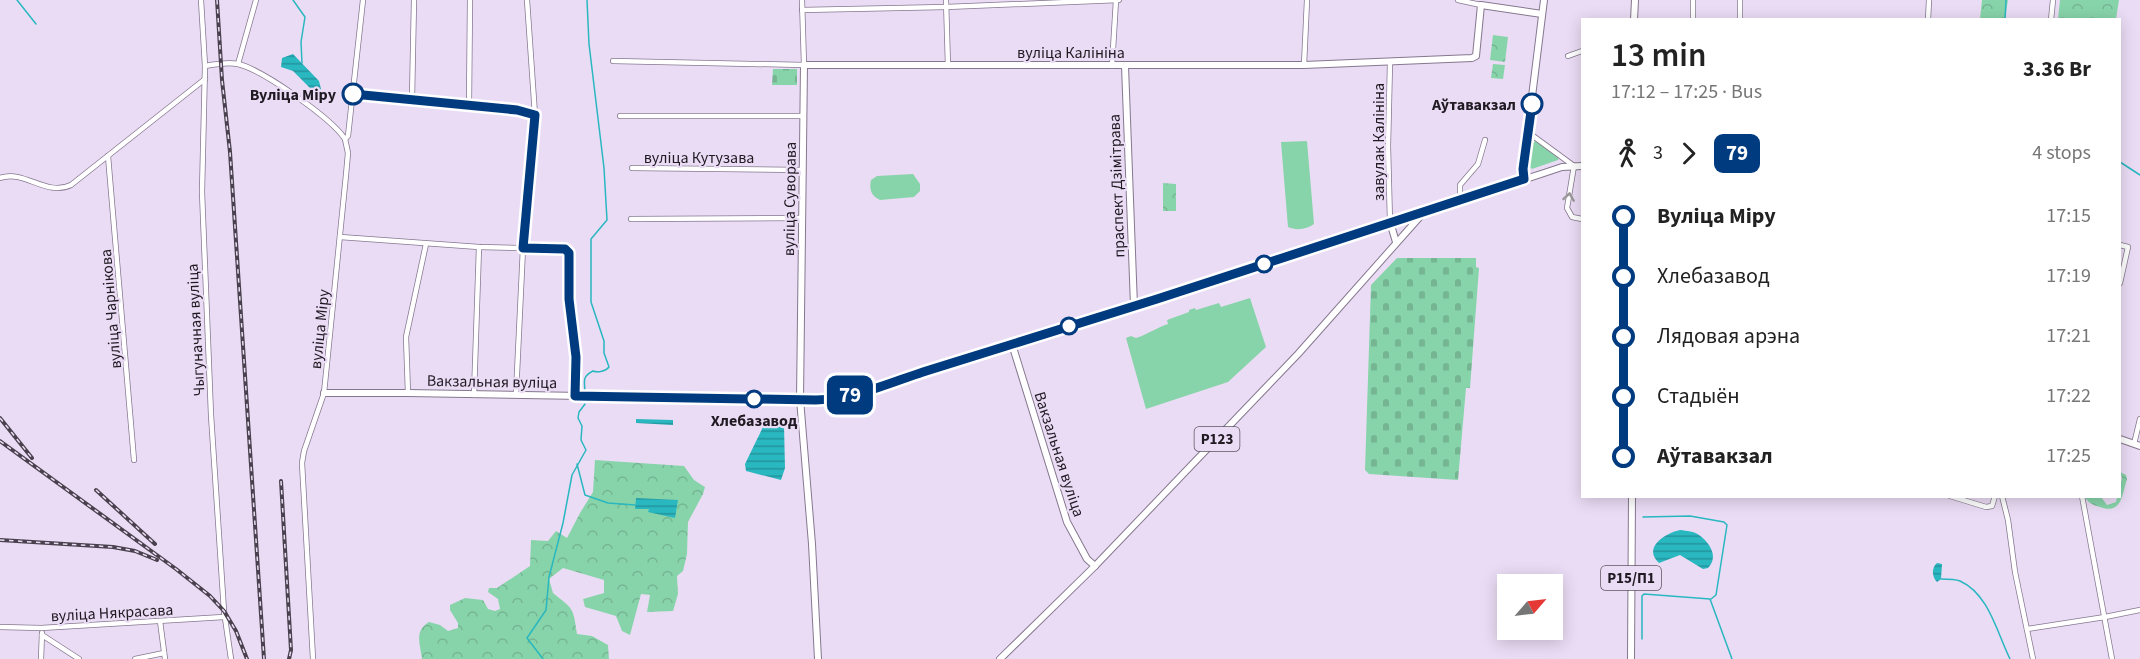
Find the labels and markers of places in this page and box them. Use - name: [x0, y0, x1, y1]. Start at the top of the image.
- marker: Вуліца Міру: [342, 83, 364, 105]
- place label: Вуліца Міру: [250, 84, 337, 106]
- marker: Аўтавакзал: [1521, 93, 1543, 115]
- place label: Аўтавакзал: [1431, 94, 1516, 116]
- unlabelled marker: [1255, 255, 1273, 273]
- unlabelled marker: [1060, 317, 1078, 335]
- marker: Хлебазавод: [745, 390, 763, 408]
- place label: Хлебазавод: [711, 410, 798, 432]

